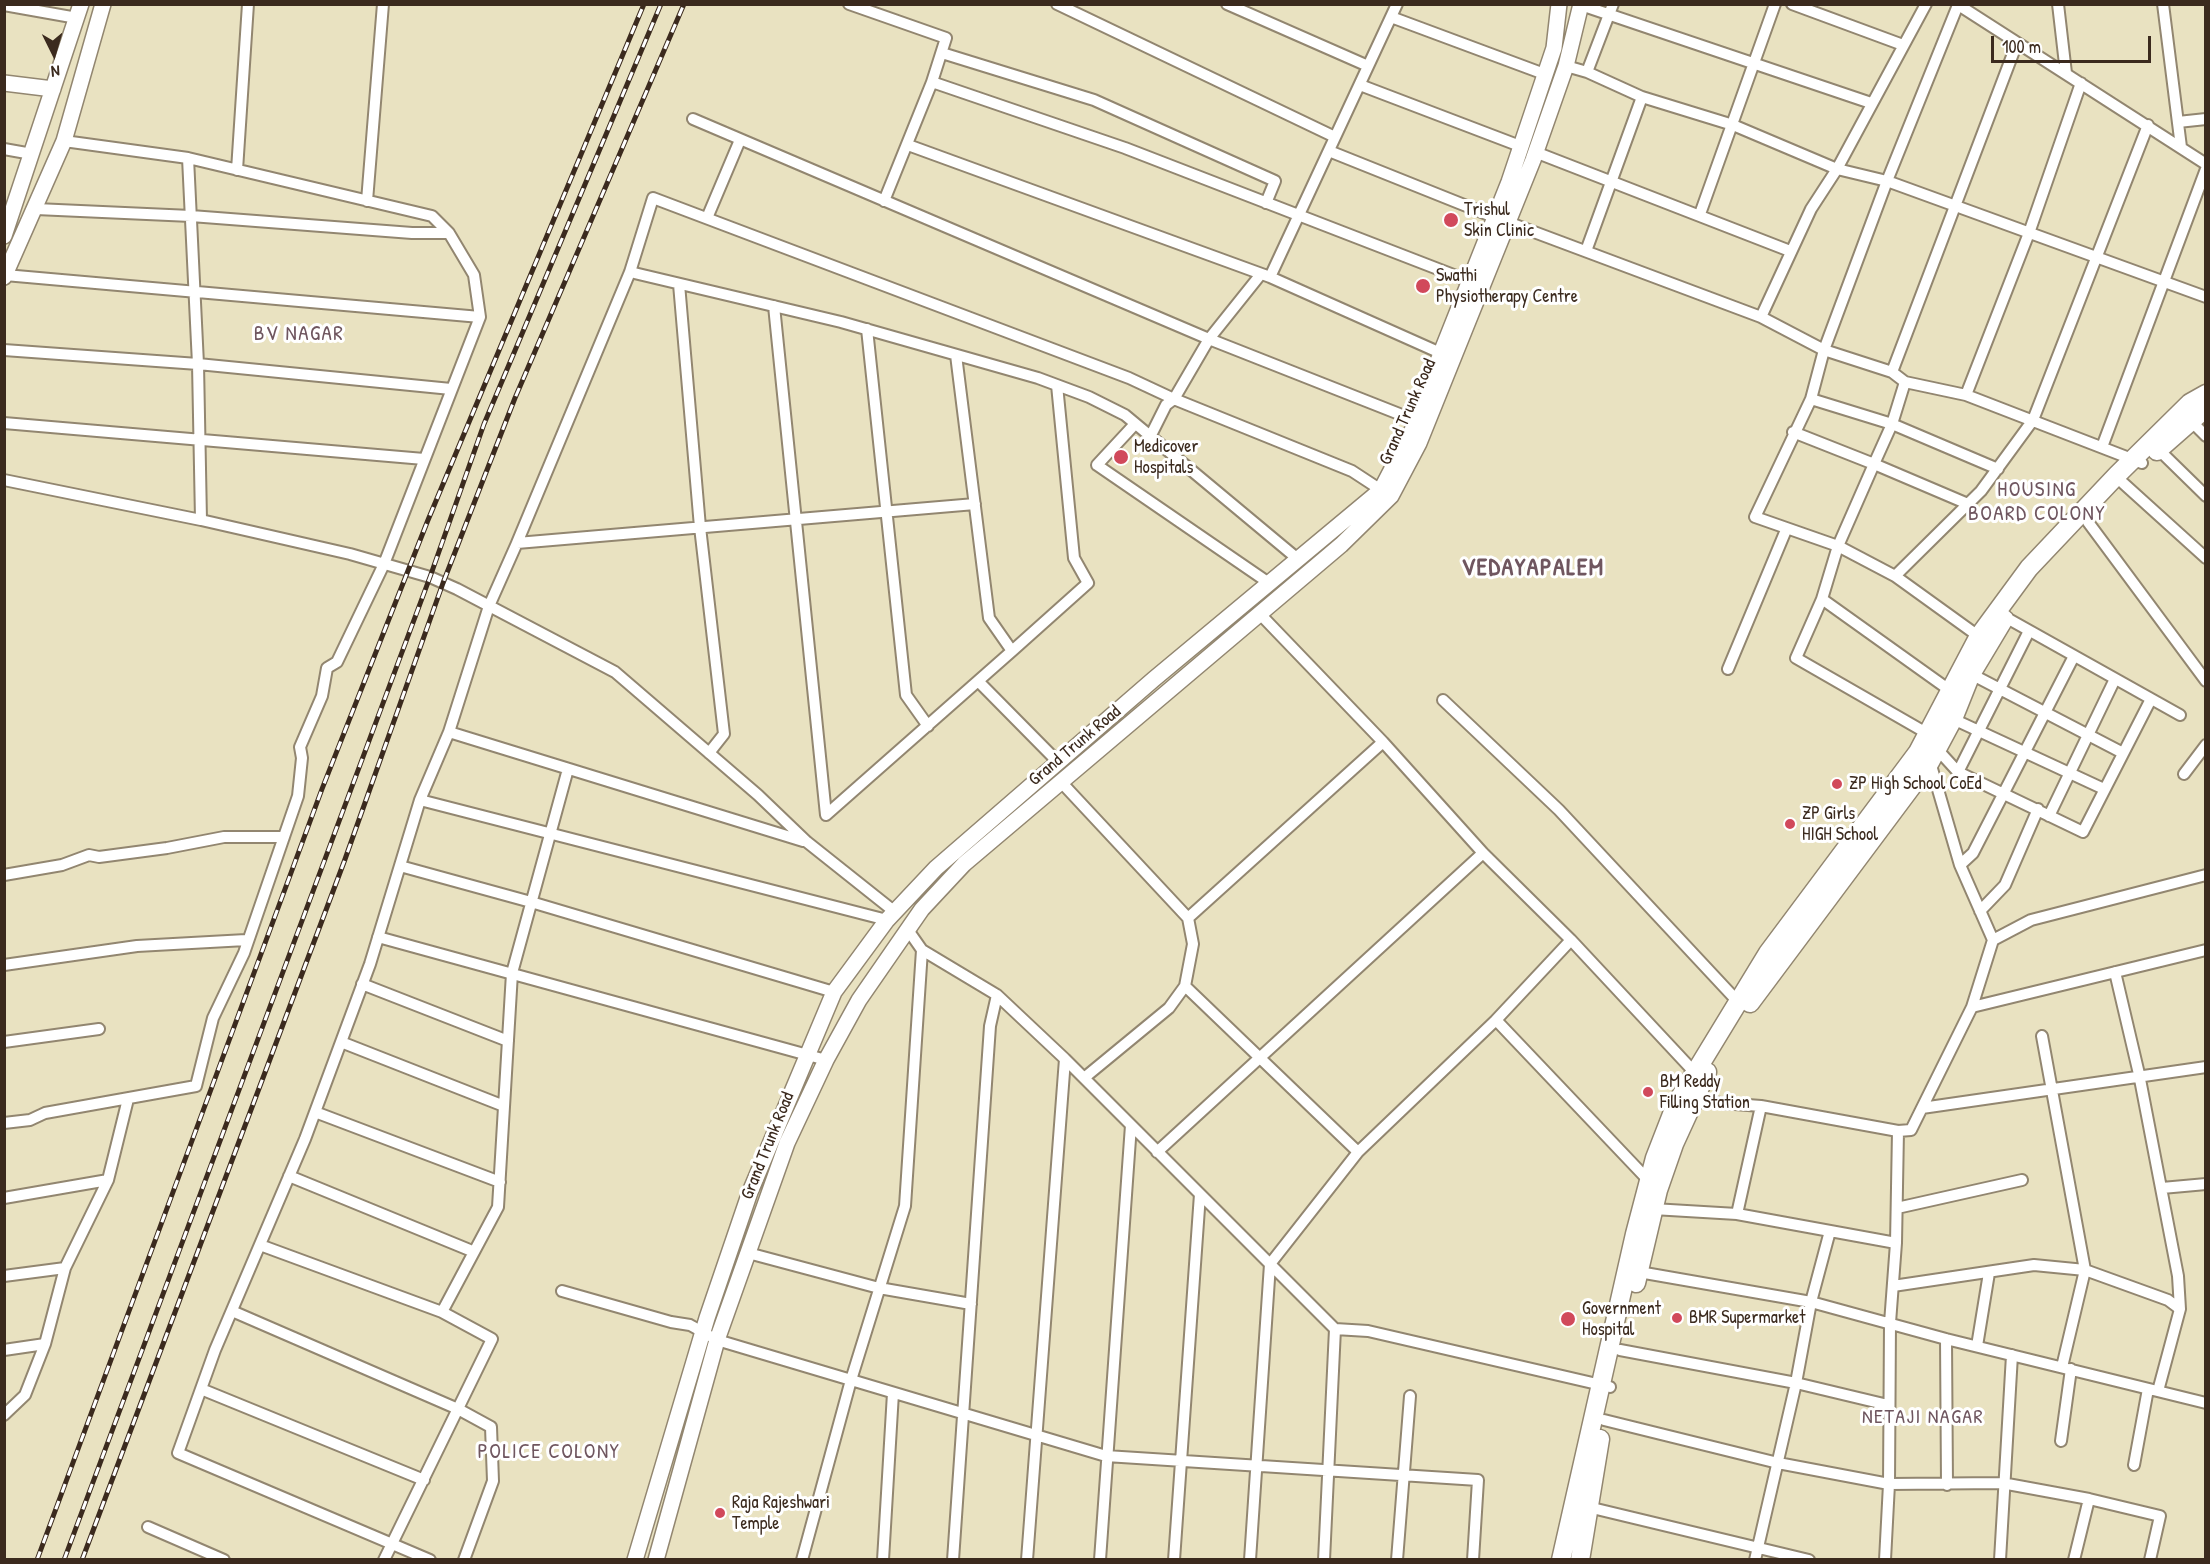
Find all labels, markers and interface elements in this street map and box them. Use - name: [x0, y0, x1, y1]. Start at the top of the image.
- north arrow: [24, 24, 84, 84]
- scale bar: [1994, 24, 2154, 62]
- text: 100 m: [2002, 34, 2041, 59]
- text: N: [50, 61, 61, 83]
- place label: Trishul Skin Clinic: [1464, 199, 1534, 242]
- marker: Trishul Skin Clinic: [1442, 211, 1460, 229]
- place label: Swathi Physiotherapy Centre: [1436, 265, 1578, 308]
- marker: Swathi Physiotherapy Centre: [1414, 277, 1432, 295]
- district label: BV NAGAR: [254, 321, 344, 347]
- street label: Grand Trunk Road: [1375, 356, 1441, 468]
- place label: Medicover Hospitals: [1134, 436, 1198, 478]
- marker: Medicover Hospitals: [1112, 448, 1130, 466]
- district label: HOUSING BOARD COLONY: [1968, 477, 2106, 527]
- district label: VEDAYAPALEM: [1461, 555, 1605, 583]
- street label: Grand Trunk Road: [1024, 701, 1126, 791]
- place label: ZP High School CoEd: [1849, 773, 1981, 795]
- marker: ZP High School CoEd: [1830, 777, 1844, 791]
- place label: ZP Girls HIGH School: [1802, 803, 1878, 846]
- marker: ZP Girls HIGH School: [1783, 817, 1797, 831]
- place label: BM Reddy Filling Station: [1660, 1071, 1750, 1114]
- marker: BM Reddy Filling Station: [1641, 1085, 1655, 1099]
- street label: Grand Trunk Road: [737, 1089, 799, 1203]
- place label: Government Hospital: [1582, 1298, 1661, 1340]
- place label: BMR Supermarket: [1689, 1307, 1805, 1329]
- marker: Government Hospital: [1559, 1310, 1577, 1328]
- marker: BMR Supermarket: [1670, 1311, 1684, 1325]
- district label: NETAJI NAGAR: [1862, 1406, 1984, 1430]
- district label: POLICE COLONY: [478, 1439, 620, 1465]
- place label: Raja Rajeshwari Temple: [732, 1492, 830, 1534]
- marker: Raja Rajeshwari Temple: [713, 1506, 727, 1520]

